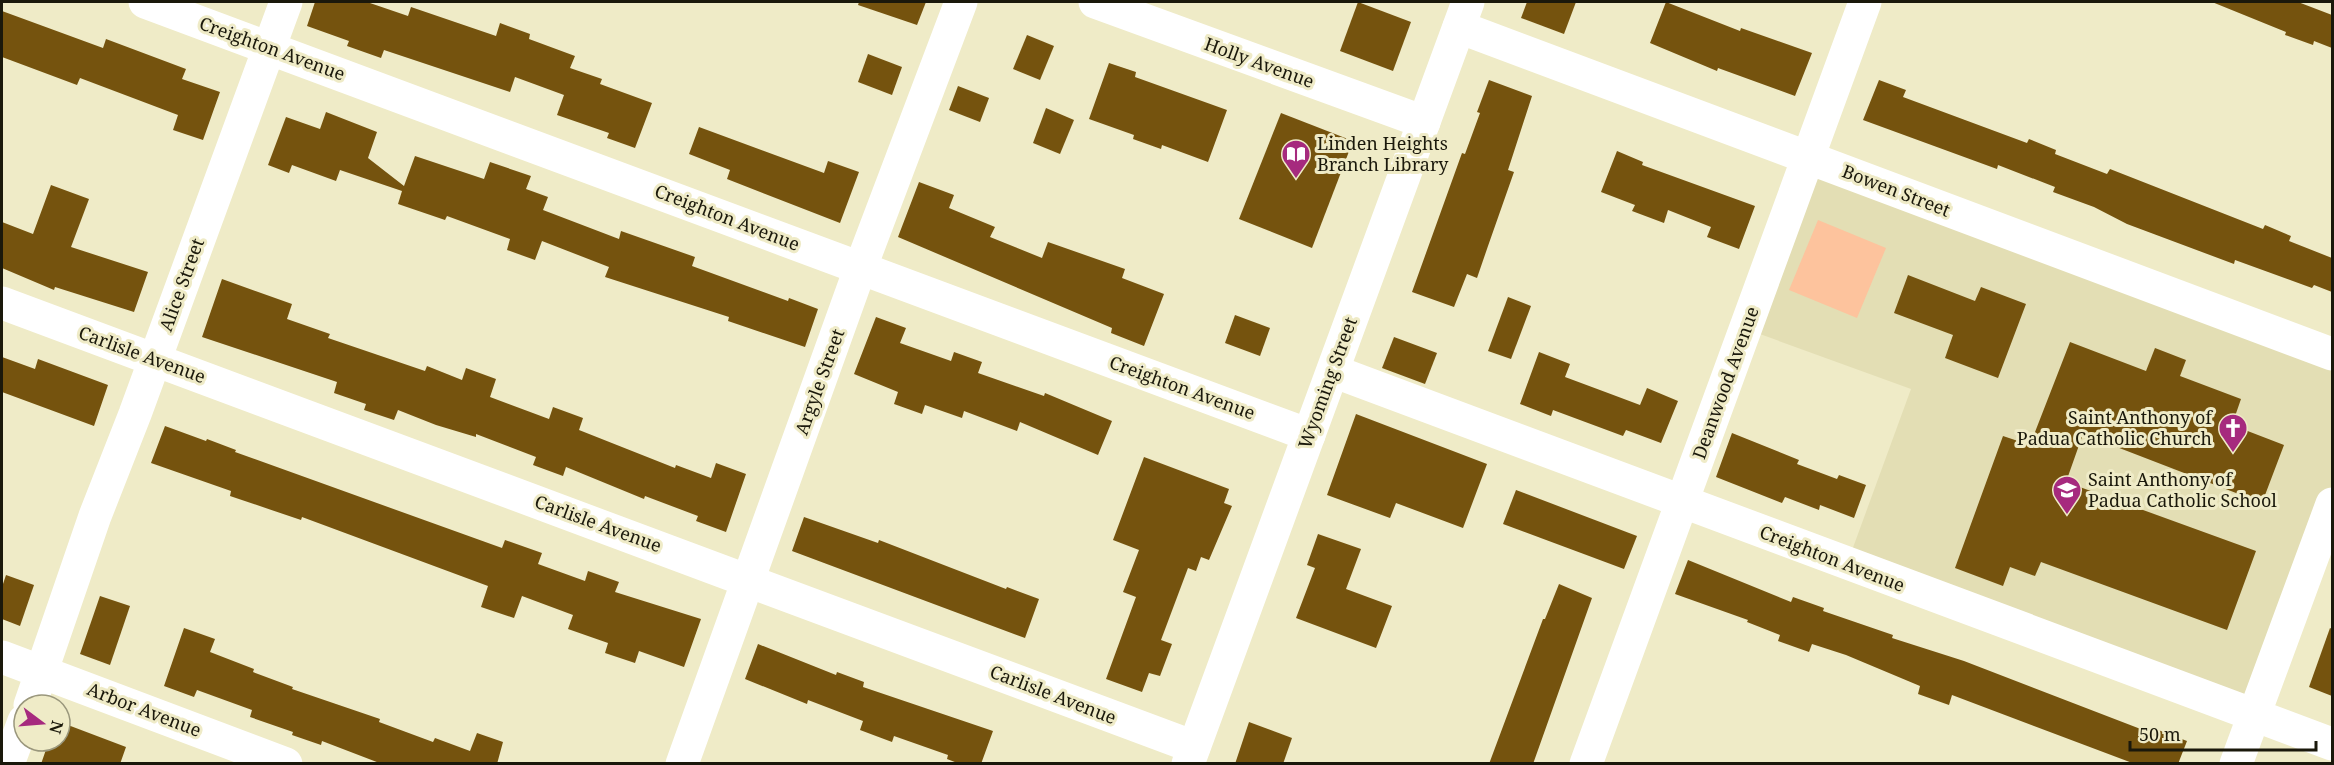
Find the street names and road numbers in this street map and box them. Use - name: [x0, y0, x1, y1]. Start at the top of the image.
- street label: Creighton Avenue: [196, 11, 349, 86]
- street label: Holly Avenue: [1201, 31, 1317, 93]
- street label: Bowen Street: [1839, 158, 1954, 222]
- street label: Creighton Avenue: [651, 178, 803, 256]
- street label: Alice Street: [153, 235, 209, 335]
- street label: Deanwood Avenue: [1686, 303, 1764, 462]
- street label: Wyoming Street: [1292, 314, 1362, 452]
- street label: Carlisle Avenue: [76, 320, 209, 388]
- street label: Argyle Street: [789, 325, 849, 438]
- street label: Creighton Avenue: [1106, 350, 1259, 425]
- street label: Carlisle Avenue: [532, 489, 665, 557]
- street label: Creighton Avenue: [1756, 519, 1908, 597]
- street label: Carlisle Avenue: [987, 659, 1120, 729]
- street label: Arbor Avenue: [84, 676, 205, 742]

